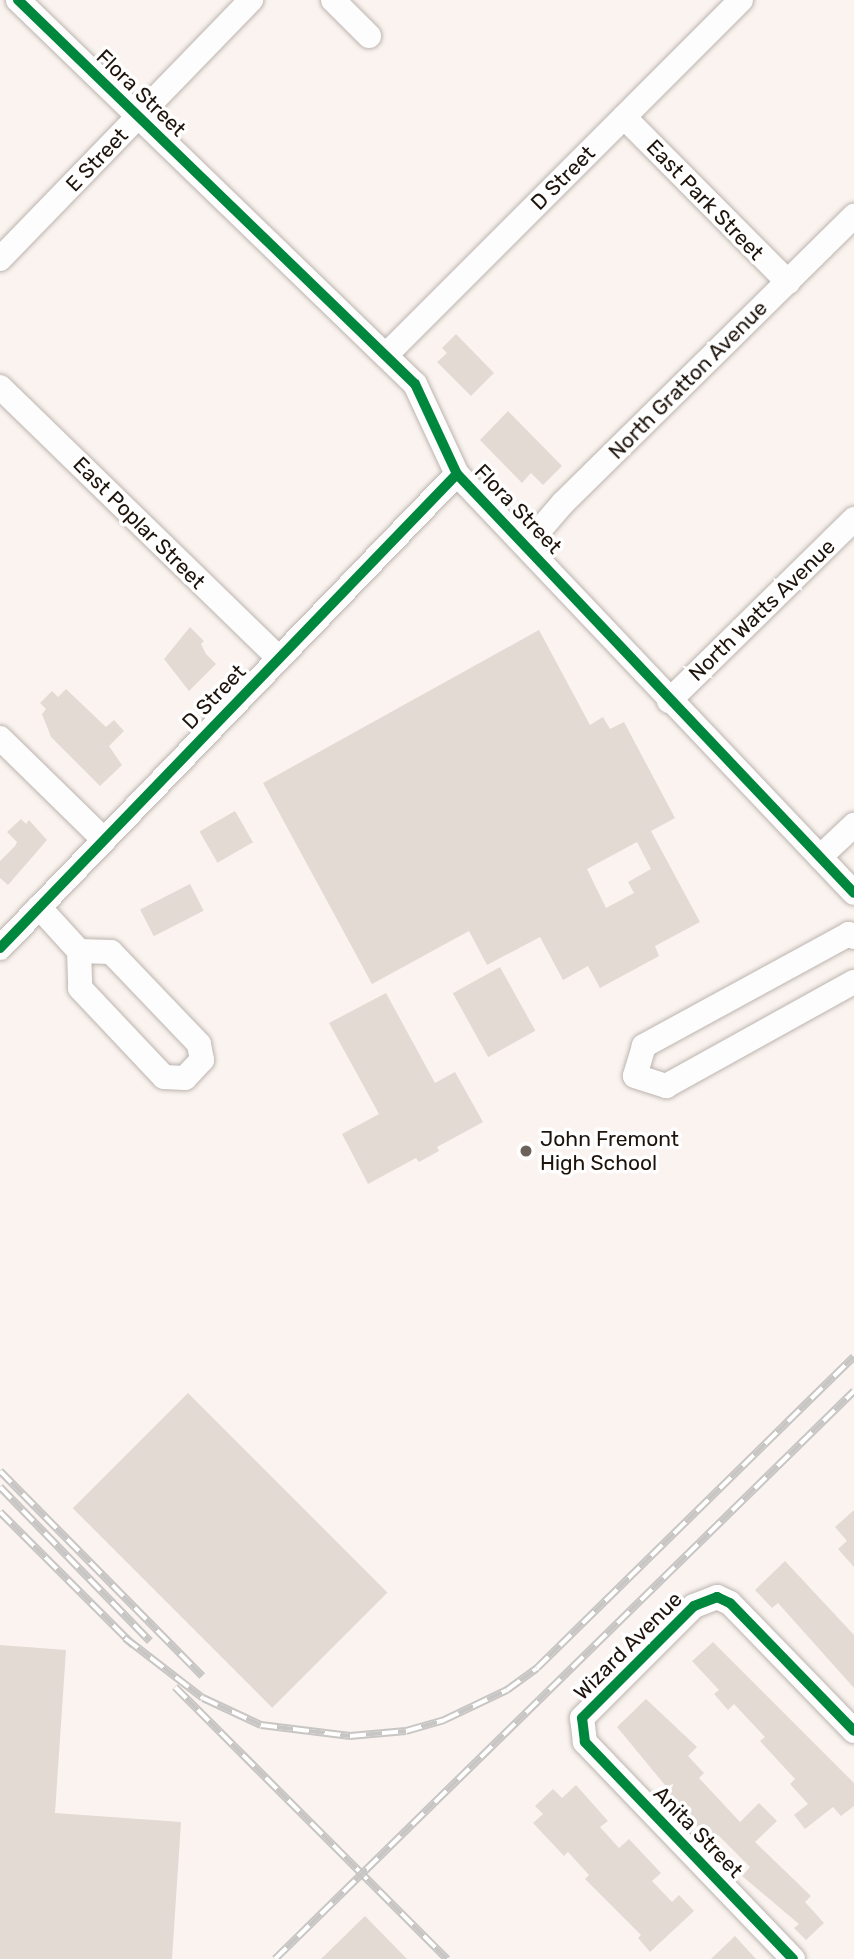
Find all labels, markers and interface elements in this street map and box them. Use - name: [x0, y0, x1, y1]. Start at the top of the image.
- street label: Flora Street: [91, 44, 191, 142]
- street label: E Street: [61, 123, 133, 197]
- street label: East Park Street: [641, 134, 769, 266]
- street label: D Street: [526, 141, 600, 215]
- street label: North Gratton Avenue: [603, 295, 773, 465]
- street label: East Poplar Street: [68, 452, 210, 594]
- street label: Flora Street: [469, 459, 567, 559]
- street label: North Watts Avenue: [683, 533, 841, 687]
- street label: D Street: [177, 659, 251, 735]
- place label: John Fremont High School: [540, 1126, 679, 1176]
- marker: John Fremont High School: [518, 1143, 534, 1159]
- street label: Wizard Avenue: [568, 1586, 688, 1706]
- street label: Anita Street: [648, 1781, 748, 1883]

